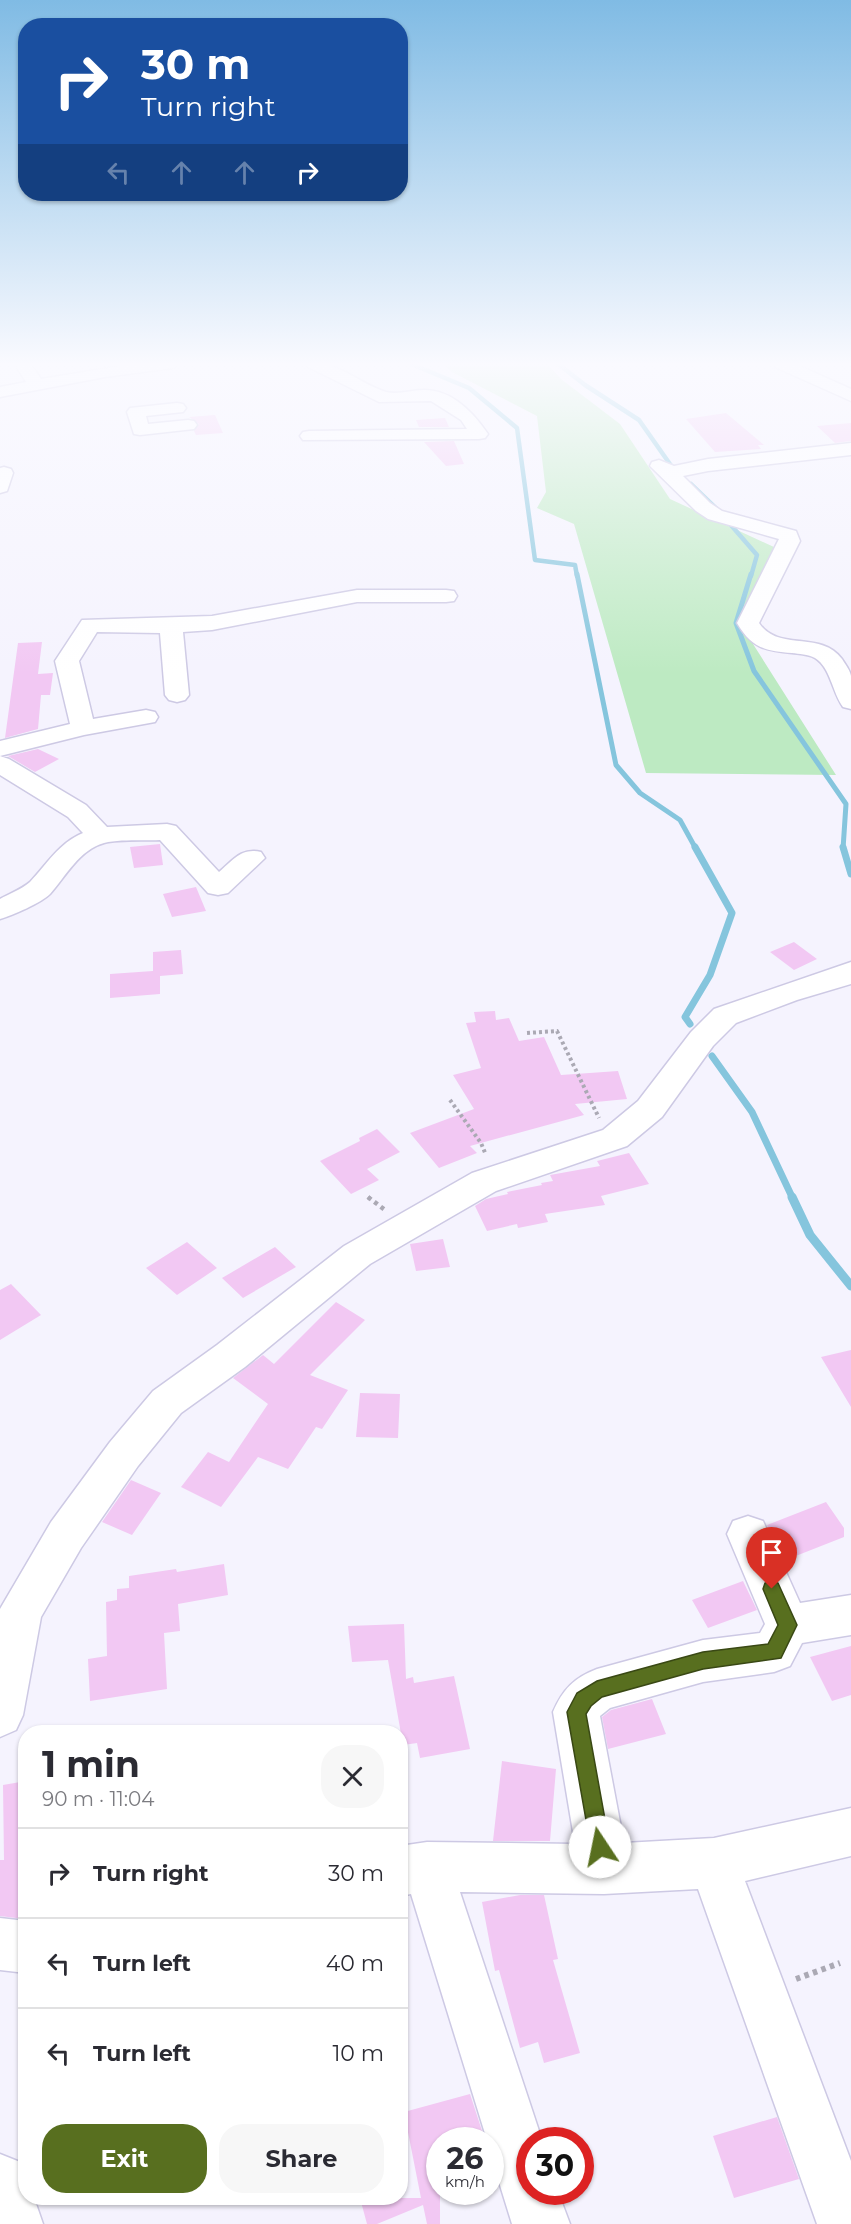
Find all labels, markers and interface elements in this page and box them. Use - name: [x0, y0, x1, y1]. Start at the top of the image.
- text: 30 m: [141, 38, 250, 90]
- icon: right: [42, 42, 120, 120]
- text: Turn right: [141, 90, 276, 123]
- icon: left: [102, 156, 135, 189]
- icon: ahead: [165, 156, 198, 189]
- icon: ahead: [228, 156, 261, 189]
- icon: right: [291, 156, 324, 189]
- pin: [746, 1527, 797, 1589]
- icon: arrive: [755, 1536, 788, 1569]
- text: 1 min: [42, 1742, 140, 1786]
- button: close: [321, 1745, 384, 1808]
- text: 90 m · 11:04: [42, 1787, 155, 1811]
- position arrow: [568, 1815, 632, 1879]
- icon: right: [42, 1857, 75, 1890]
- text: Turn right: [93, 1860, 208, 1887]
- text: 30 m: [328, 1860, 384, 1887]
- icon: left: [42, 1947, 75, 1980]
- text: Turn left: [93, 1950, 191, 1977]
- text: 40 m: [326, 1950, 384, 1977]
- icon: left: [42, 2037, 75, 2070]
- text: Turn left: [93, 2040, 191, 2067]
- text: 10 m: [332, 2040, 384, 2067]
- button: Exit: [42, 2124, 207, 2193]
- button: Share: [219, 2124, 384, 2193]
- speed limit sign: 30: [516, 2127, 594, 2205]
- text: 26: [447, 2140, 483, 2177]
- text: km/h: [445, 2172, 485, 2191]

